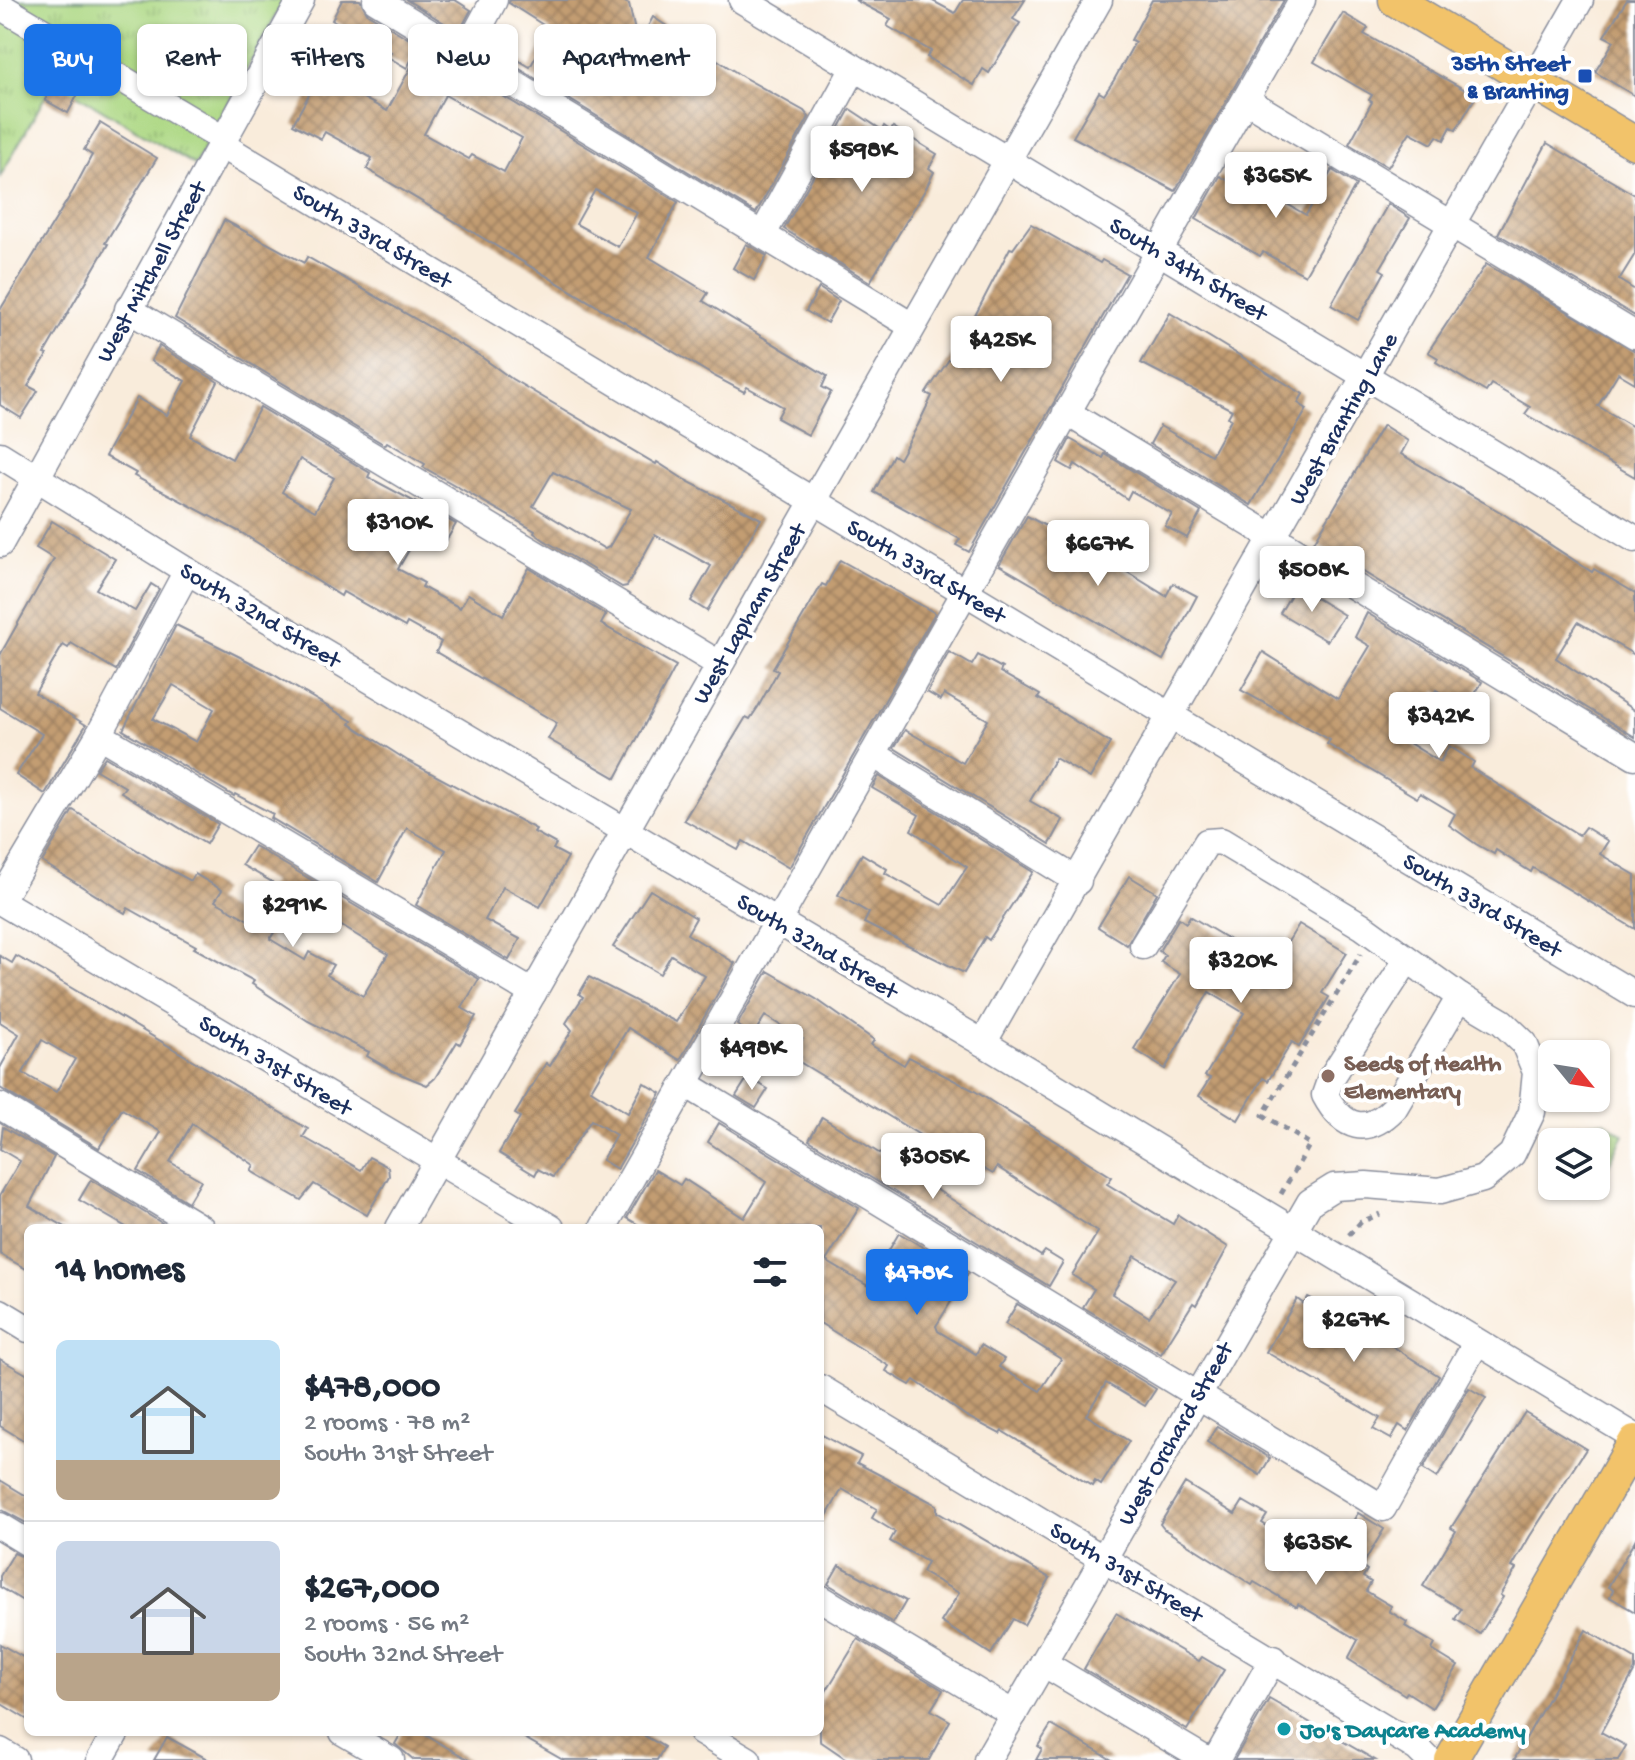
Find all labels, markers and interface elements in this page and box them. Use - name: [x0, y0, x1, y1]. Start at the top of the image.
- chip: Buy: [24, 24, 121, 96]
- chip: Rent: [137, 24, 247, 96]
- chip: Filters: [263, 24, 392, 96]
- chip: New: [408, 24, 518, 96]
- chip: Apartment: [534, 24, 716, 96]
- place label: 35th Street & Branting: [1451, 51, 1571, 108]
- marker: 35th Street & Branting: [1576, 67, 1594, 85]
- pin: $598K: [806, 126, 918, 194]
- text: $598K: [829, 136, 895, 167]
- pin: $365K: [1220, 152, 1332, 220]
- text: $365K: [1243, 162, 1309, 193]
- street label: West Mitchell Street: [91, 175, 216, 368]
- street label: South 33rd Street: [286, 179, 458, 298]
- street label: South 34th Street: [1103, 212, 1273, 331]
- pin: $425K: [945, 316, 1057, 384]
- text: $425K: [969, 326, 1033, 357]
- street label: West Branting Lane: [1284, 328, 1406, 511]
- pin: $310K: [342, 499, 454, 567]
- text: $310K: [366, 509, 430, 540]
- street label: South 33rd Street: [840, 514, 1012, 633]
- street label: West Lapham Street: [687, 517, 816, 710]
- pin: $667K: [1042, 520, 1154, 588]
- text: $667K: [1065, 530, 1131, 561]
- pin: $508K: [1256, 546, 1368, 614]
- text: $508K: [1278, 556, 1346, 587]
- street label: South 32nd Street: [173, 558, 347, 678]
- pin: $342K: [1383, 692, 1495, 760]
- text: $342K: [1407, 702, 1471, 733]
- street label: South 33rd Street: [1396, 848, 1568, 967]
- pin: $291K: [237, 881, 349, 949]
- street label: South 32nd Street: [730, 889, 904, 1009]
- text: $291K: [262, 891, 324, 922]
- pin: $320K: [1185, 937, 1297, 1005]
- text: $320K: [1207, 947, 1275, 978]
- street label: South 31st Street: [192, 1010, 358, 1125]
- pin: $498K: [696, 1024, 808, 1092]
- text: $498K: [719, 1034, 785, 1065]
- north arrow: [1538, 1040, 1610, 1112]
- map controls: [1538, 1040, 1610, 1200]
- place label: Seeds of Health Elementary: [1344, 1051, 1501, 1108]
- marker: Seeds of Health Elementary: [1319, 1067, 1337, 1085]
- button: layers: [1538, 1128, 1610, 1200]
- pin: $305K: [877, 1133, 989, 1201]
- text: $305K: [899, 1143, 967, 1174]
- pin: $478K: [861, 1249, 973, 1317]
- icon: filters: [748, 1250, 792, 1294]
- text: 14 homes: [56, 1252, 184, 1292]
- text: $478K: [884, 1259, 950, 1290]
- pin: $267K: [1298, 1296, 1410, 1364]
- text: $267K: [1321, 1306, 1387, 1337]
- street label: West Orchard Street: [1113, 1336, 1242, 1531]
- text: $478,000: [304, 1369, 440, 1409]
- icon: home: [120, 1372, 216, 1468]
- text: 2 rooms · 78 m²: [304, 1409, 470, 1440]
- text: South 31st Street: [304, 1440, 492, 1471]
- street label: South 31st Street: [1043, 1517, 1209, 1632]
- pin: $635K: [1260, 1519, 1372, 1587]
- text: $635K: [1283, 1529, 1349, 1560]
- text: $267,000: [304, 1570, 439, 1610]
- icon: home: [120, 1573, 216, 1669]
- text: 2 rooms · 56 m²: [304, 1610, 469, 1641]
- text: South 32nd Street: [304, 1641, 502, 1672]
- place label: Jo's Daycare Academy: [1299, 1718, 1526, 1747]
- marker: Jo's Daycare Academy: [1275, 1720, 1293, 1738]

